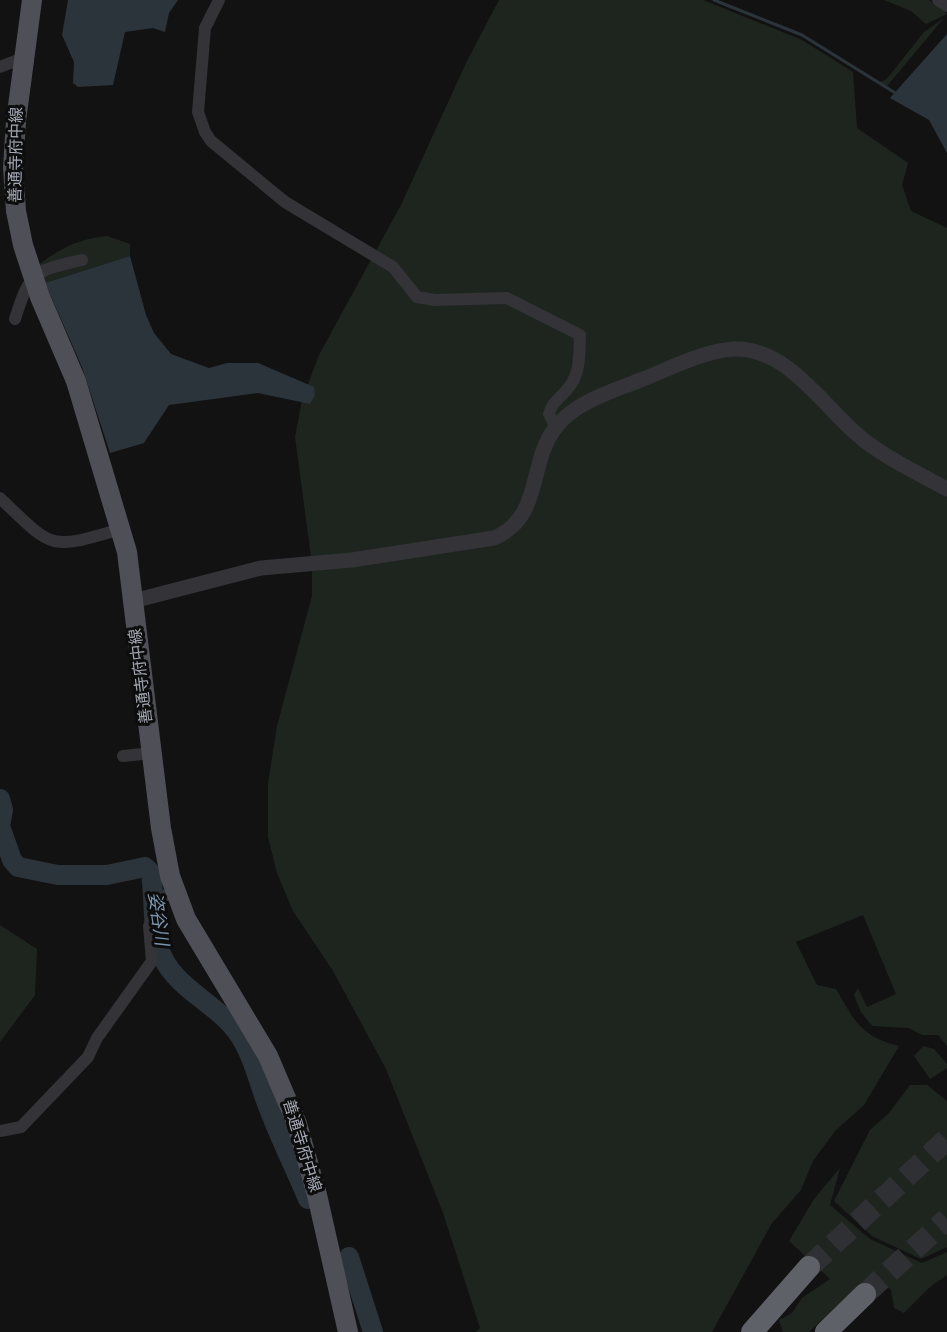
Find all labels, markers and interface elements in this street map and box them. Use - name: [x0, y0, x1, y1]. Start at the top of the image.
- street label: 善通寺府中線: [6, 107, 28, 203]
- street label: 善通寺府中線: [126, 627, 158, 725]
- water label: 姿谷川: [142, 891, 172, 949]
- street label: 善通寺府中線: [277, 1097, 325, 1195]

